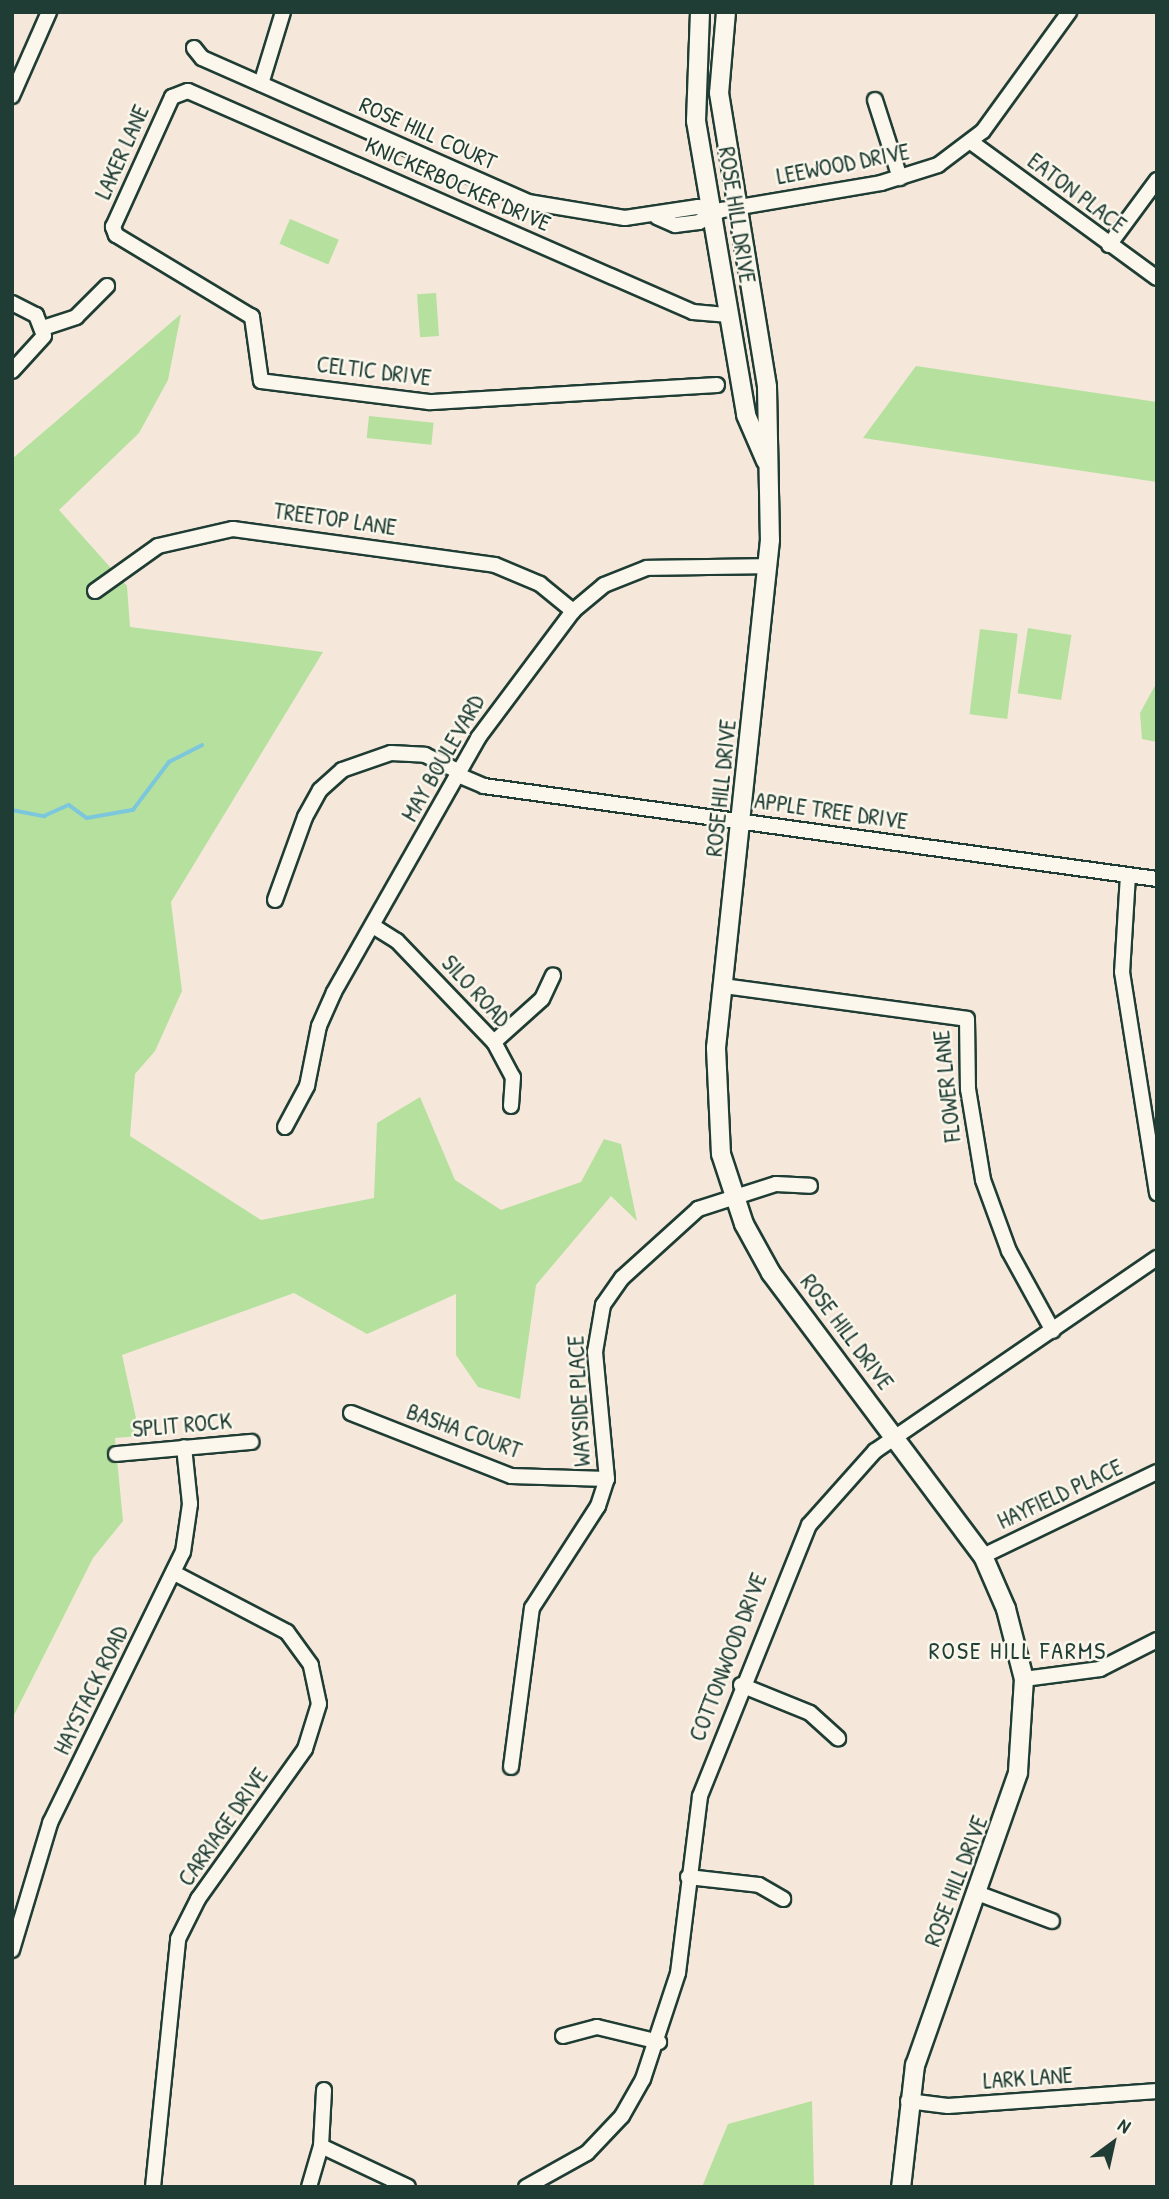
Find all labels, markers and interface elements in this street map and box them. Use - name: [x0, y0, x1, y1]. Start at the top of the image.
- street label: ROSE HILL COURT: [355, 90, 501, 176]
- street label: LAKER LANE: [89, 101, 155, 203]
- street label: KNICKERBOCKER DRIVE: [361, 131, 555, 237]
- street label: LEEWOOD DRIVE: [774, 138, 912, 190]
- street label: ROSE HILL DRIVE: [713, 145, 761, 285]
- street label: EATON PLACE: [1022, 147, 1132, 239]
- street label: CELTIC DRIVE: [315, 350, 433, 392]
- street label: TREETOP LANE: [272, 497, 398, 541]
- street label: MAY BOULEVARD: [396, 690, 490, 826]
- street label: ROSE HILL DRIVE: [700, 718, 742, 858]
- street label: APPLE TREE DRIVE: [753, 787, 909, 835]
- street label: SILO ROAD: [436, 949, 516, 1033]
- street label: FLOWER LANE: [927, 1029, 967, 1143]
- street label: ROSE HILL DRIVE: [795, 1269, 899, 1395]
- street label: WAYSIDE PLACE: [562, 1335, 596, 1467]
- street label: BASHA COURT: [403, 1398, 525, 1464]
- street label: SPLIT ROCK: [131, 1407, 233, 1443]
- street label: HAYFIELD PLACE: [993, 1453, 1127, 1535]
- street label: COTTONWOOD DRIVE: [683, 1569, 773, 1745]
- street label: HAYSTACK ROAD: [48, 1621, 134, 1759]
- district label: ROSE HILL FARMS: [931, 1637, 1105, 1665]
- street label: CARRIAGE DRIVE: [172, 1763, 274, 1891]
- street label: ROSE HILL DRIVE: [918, 1812, 994, 1950]
- street label: LARK LANE: [982, 2061, 1074, 2095]
- north arrow: [1078, 2108, 1148, 2178]
- text: N: [1113, 2112, 1136, 2139]

